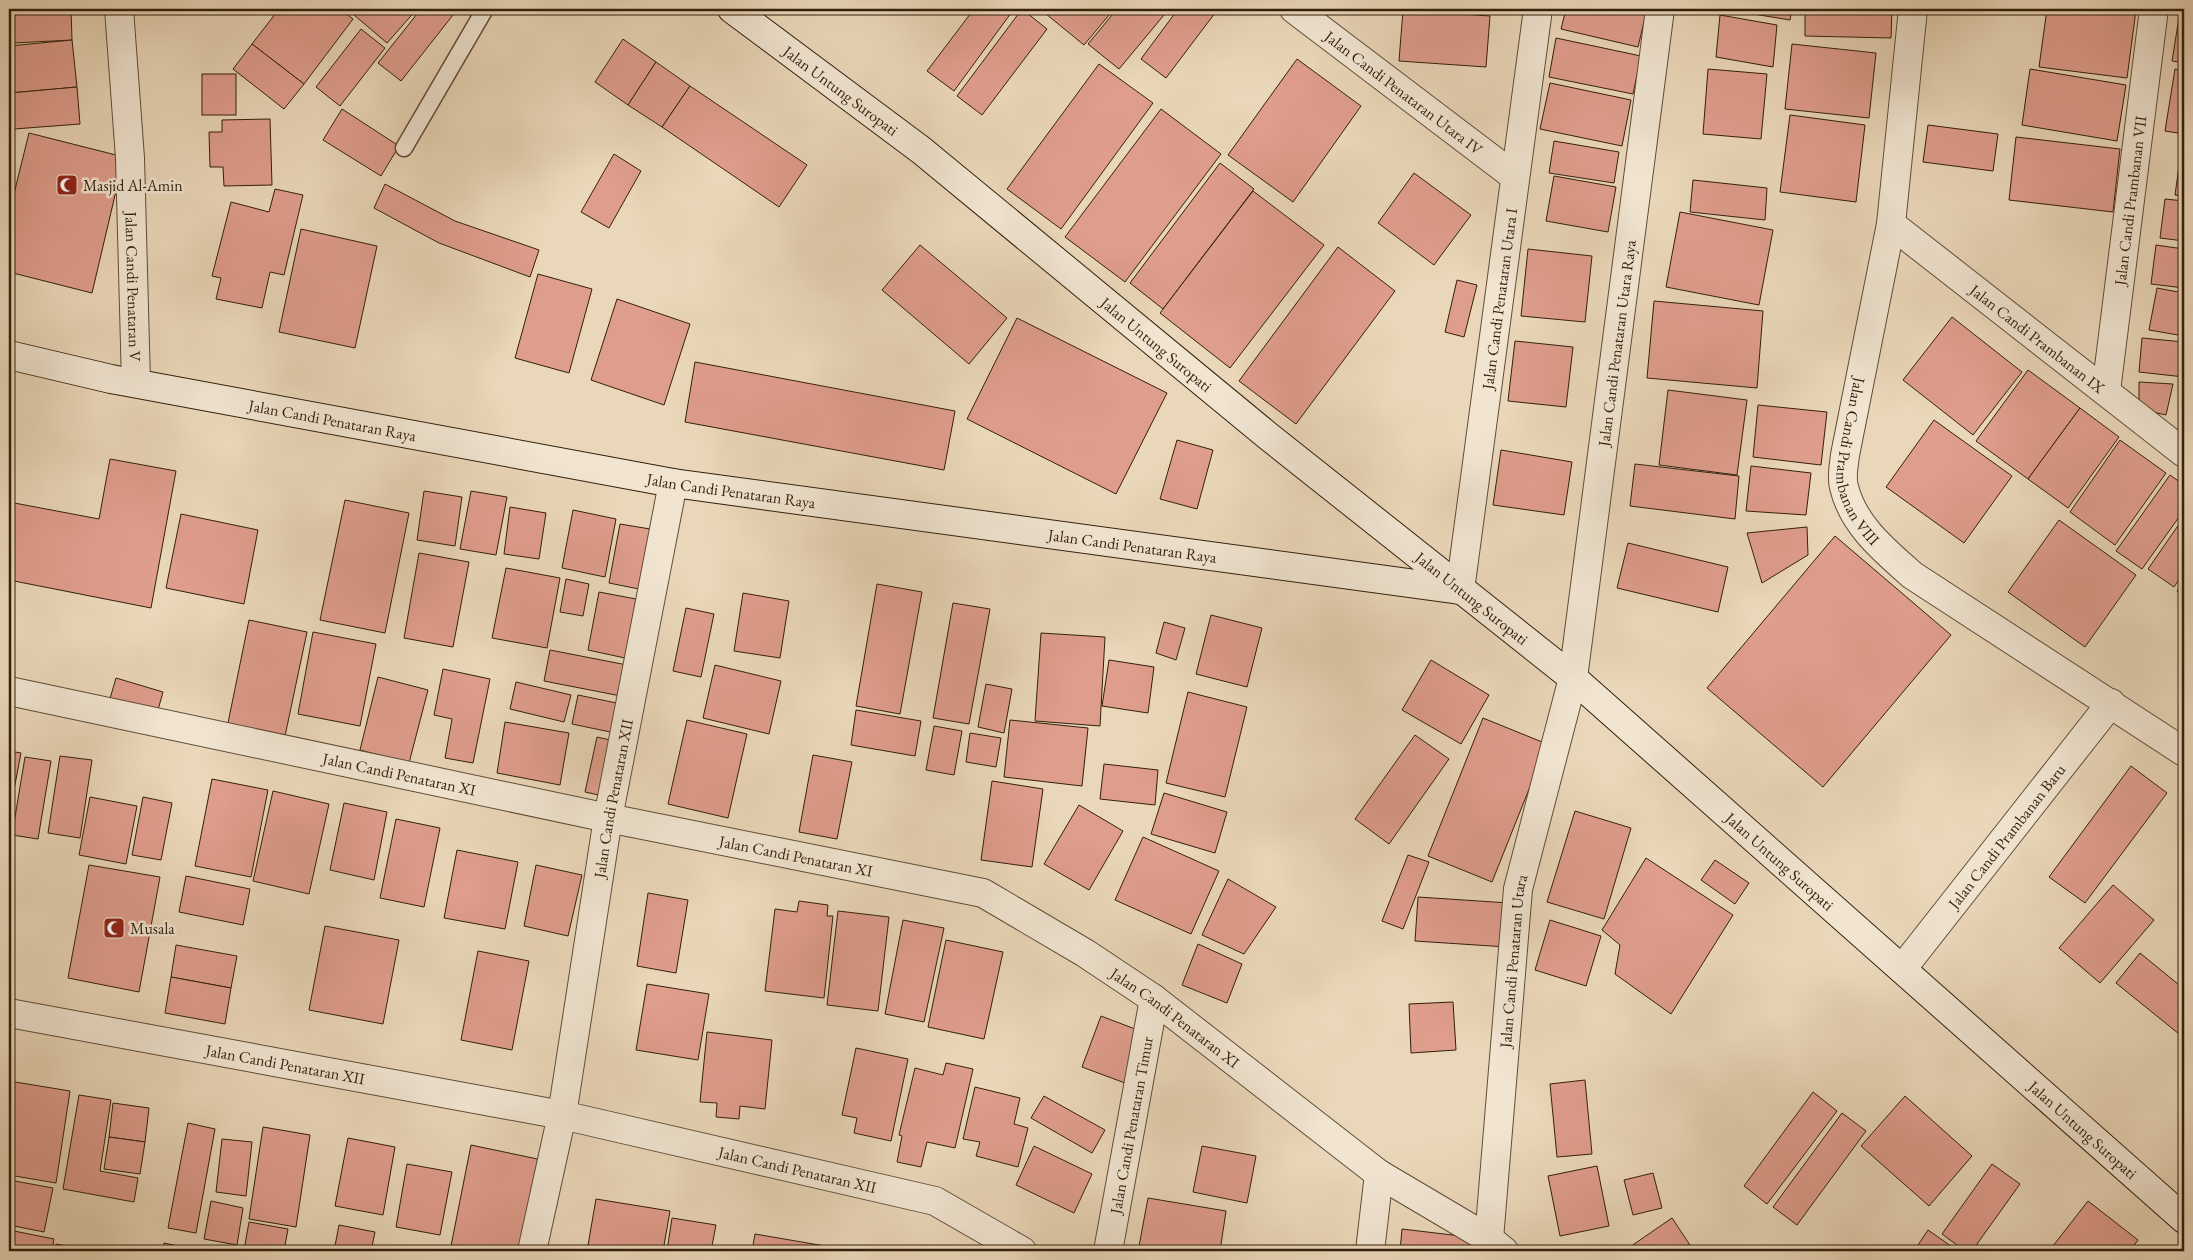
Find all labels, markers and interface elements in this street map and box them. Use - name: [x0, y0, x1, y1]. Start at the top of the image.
- street label: Jalan Candi Penataran Utara IV: [1319, 24, 1488, 159]
- street label: Jalan Untung Suropati: [778, 39, 903, 140]
- street label: Jalan Candi Prambanan VII: [2109, 114, 2151, 288]
- mosque icon: Masjid Al-Amin: [55, 173, 79, 197]
- place label: Masjid Al-Amin: [83, 175, 183, 196]
- street label: Jalan Candi Penataran Utara I: [1476, 206, 1522, 393]
- street label: Jalan Candi Penataran V: [121, 209, 146, 362]
- street label: Jalan Candi Penataran Utara Raya: [1592, 238, 1640, 450]
- street label: Jalan Candi Prambanan IX: [1964, 278, 2110, 398]
- street label: Jalan Untung Suropati: [1095, 291, 1217, 396]
- street label: Jalan Candi Prambanan VIII: [1832, 374, 1885, 550]
- street label: Jalan Candi Penataran Raya: [245, 394, 419, 446]
- street label: Jalan Candi Penataran Raya: [643, 468, 817, 513]
- street label: Jalan Candi Penataran Raya: [1045, 523, 1219, 567]
- street label: Jalan Untung Suropati: [1410, 545, 1533, 649]
- street label: Jalan Candi Penataran XII: [588, 716, 638, 881]
- street label: Jalan Candi Penataran XI: [319, 747, 478, 800]
- street label: Jalan Candi Prambanan Baru: [1942, 759, 2070, 914]
- street label: Jalan Untung Suropati: [1719, 806, 1839, 915]
- street label: Jalan Candi Penataran XI: [715, 830, 875, 881]
- street label: Jalan Candi Penataran Utara: [1494, 871, 1532, 1051]
- mosque icon: Musala: [102, 916, 126, 940]
- place label: Musala: [130, 918, 175, 939]
- street label: Jalan Candi Penataran XI: [1105, 961, 1245, 1073]
- street label: Jalan Candi Penataran Timur: [1104, 1034, 1158, 1218]
- street label: Jalan Candi Penataran XII: [202, 1039, 367, 1089]
- street label: Jalan Untung Suropati: [2023, 1074, 2142, 1183]
- street label: Jalan Candi Penataran XII: [715, 1140, 879, 1198]

